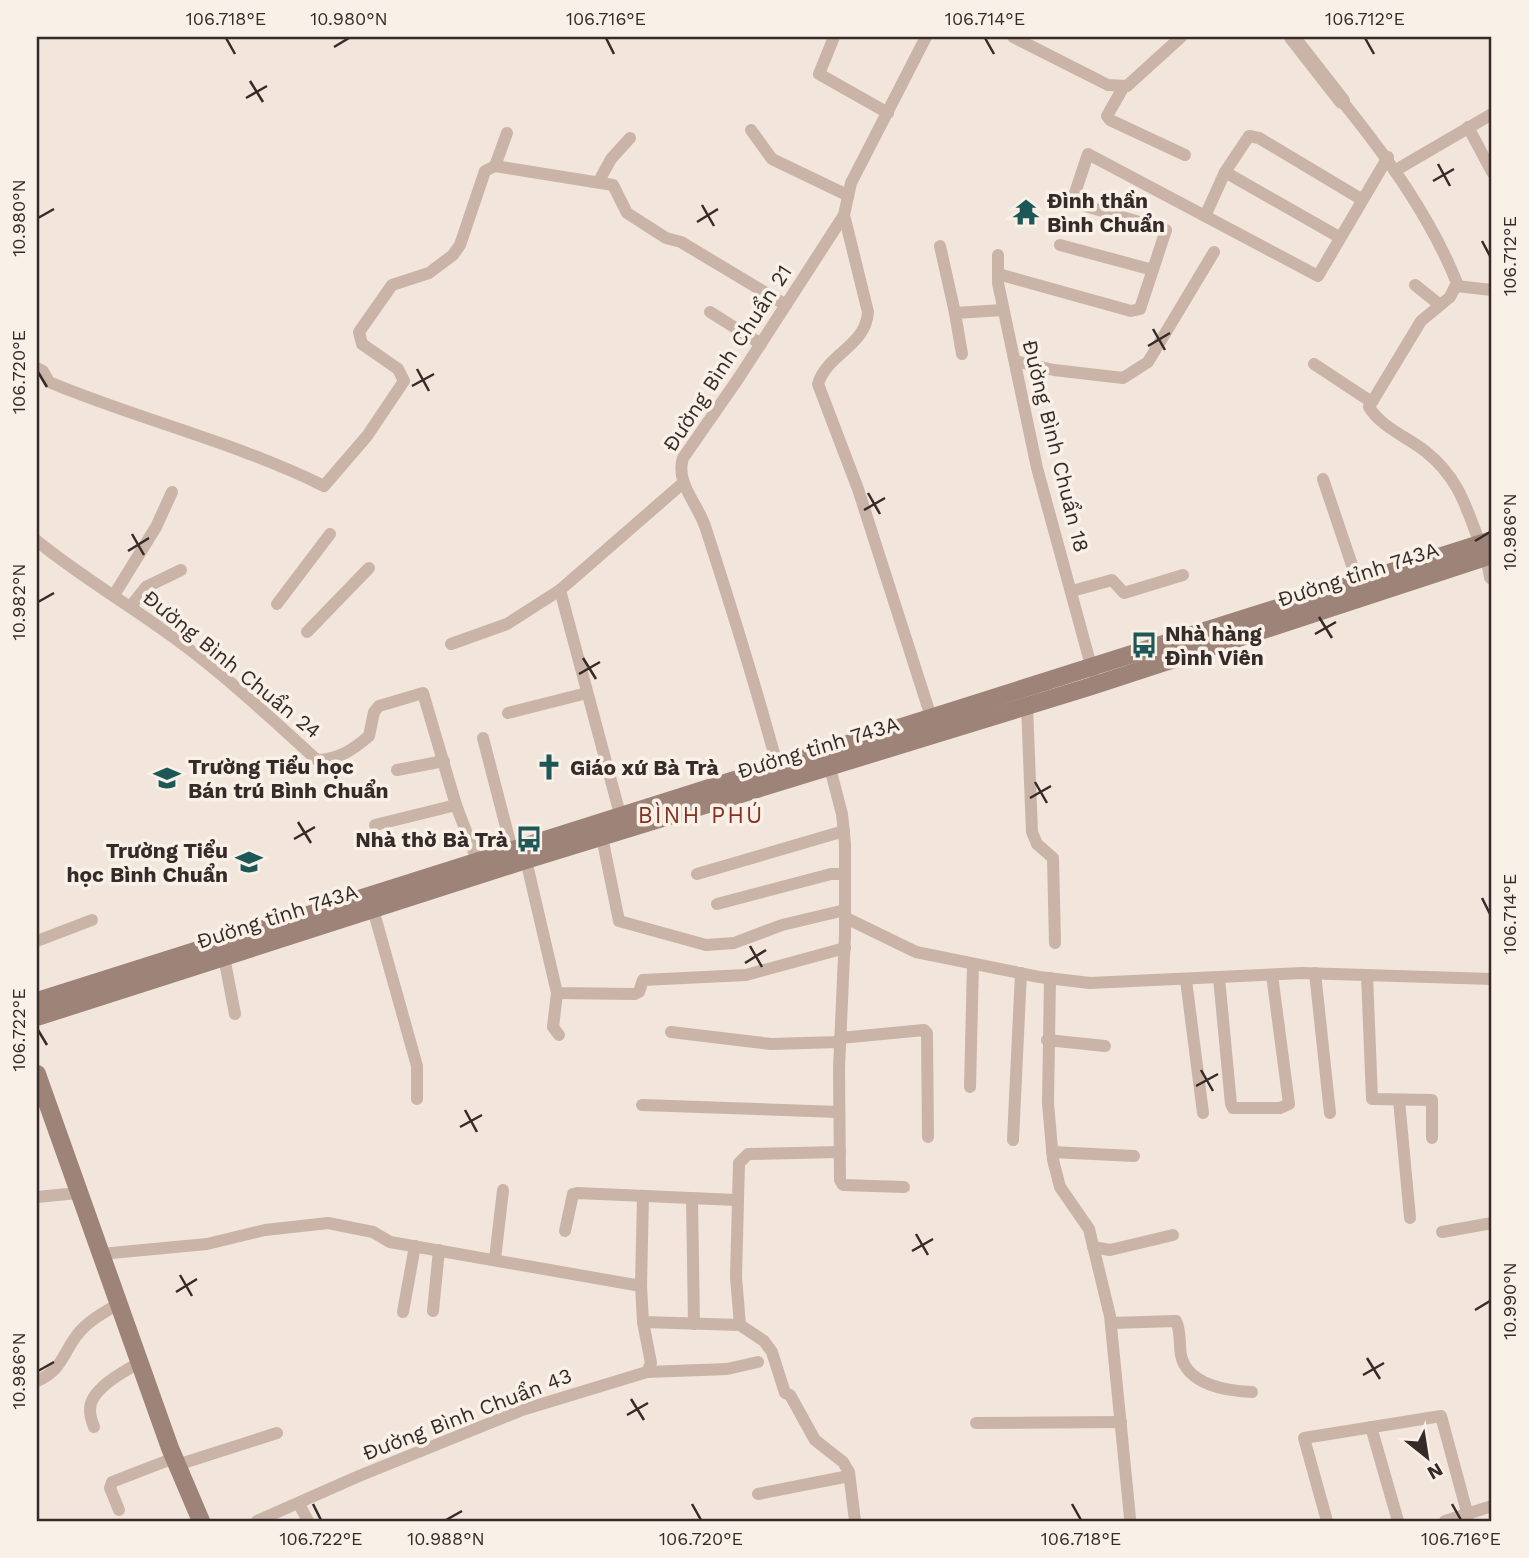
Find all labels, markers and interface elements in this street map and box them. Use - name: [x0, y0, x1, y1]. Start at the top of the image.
- text: 106.718°E: [186, 8, 266, 29]
- text: 10.980°N: [310, 8, 388, 29]
- text: 106.716°E: [566, 8, 646, 29]
- text: 106.714°E: [945, 8, 1025, 29]
- text: 106.712°E: [1325, 8, 1405, 29]
- text: 10.980°N: [8, 179, 29, 257]
- place label: Đình thần Bình Chuẩn: [1047, 188, 1165, 237]
- temple icon: Đình thần Bình Chuẩn: [1011, 197, 1041, 227]
- text: 106.712°E: [1499, 216, 1520, 296]
- street label: Đường Bình Chuẩn 21: [657, 260, 797, 456]
- text: 106.720°E: [8, 330, 29, 414]
- street label: Đường Bình Chuẩn 18: [1018, 337, 1094, 555]
- text: 10.986°N: [1499, 493, 1520, 571]
- street label: Đường tỉnh 743A: [1274, 536, 1442, 612]
- text: 10.982°N: [8, 564, 29, 640]
- street label: Đường Bình Chuẩn 24: [138, 585, 326, 743]
- place label: Nhà hàng Đình Viên: [1165, 621, 1264, 670]
- bus stop icon: Nhà hàng Đình Viên: [1129, 630, 1159, 660]
- street label: Đường tỉnh 743A: [734, 710, 902, 784]
- church icon: Giáo xứ Bà Trà: [534, 752, 564, 782]
- place label: Trường Tiểu học Bán trú Bình Chuẩn: [188, 754, 389, 803]
- place label: Giáo xứ Bà Trà: [570, 755, 719, 780]
- school or university icon: Trường Tiểu học Bán trú Bình Chuẩn: [152, 763, 182, 793]
- district label: BÌNH PHÚ: [638, 802, 764, 829]
- bus stop icon: Nhà thờ Bà Trà: [514, 824, 544, 854]
- place label: Nhà thờ Bà Trà: [355, 827, 509, 852]
- place label: Trường Tiểu học Bình Chuẩn: [66, 838, 228, 887]
- school or university icon: Trường Tiểu học Bình Chuẩn: [234, 847, 264, 877]
- text: 106.714°E: [1499, 874, 1520, 954]
- street label: Đường tỉnh 743A: [193, 878, 361, 954]
- text: 106.722°E: [8, 988, 29, 1072]
- text: 10.990°N: [1499, 1262, 1520, 1340]
- text: 10.986°N: [8, 1332, 29, 1410]
- street label: Đường Bình Chuẩn 43: [359, 1362, 575, 1466]
- north arrow: [1392, 1422, 1462, 1492]
- text: N: [1423, 1458, 1447, 1485]
- text: 106.722°E: [279, 1528, 363, 1549]
- text: 10.988°N: [407, 1528, 485, 1549]
- text: 106.720°E: [659, 1528, 743, 1549]
- text: 106.718°E: [1041, 1528, 1121, 1549]
- text: 106.716°E: [1421, 1528, 1501, 1549]

